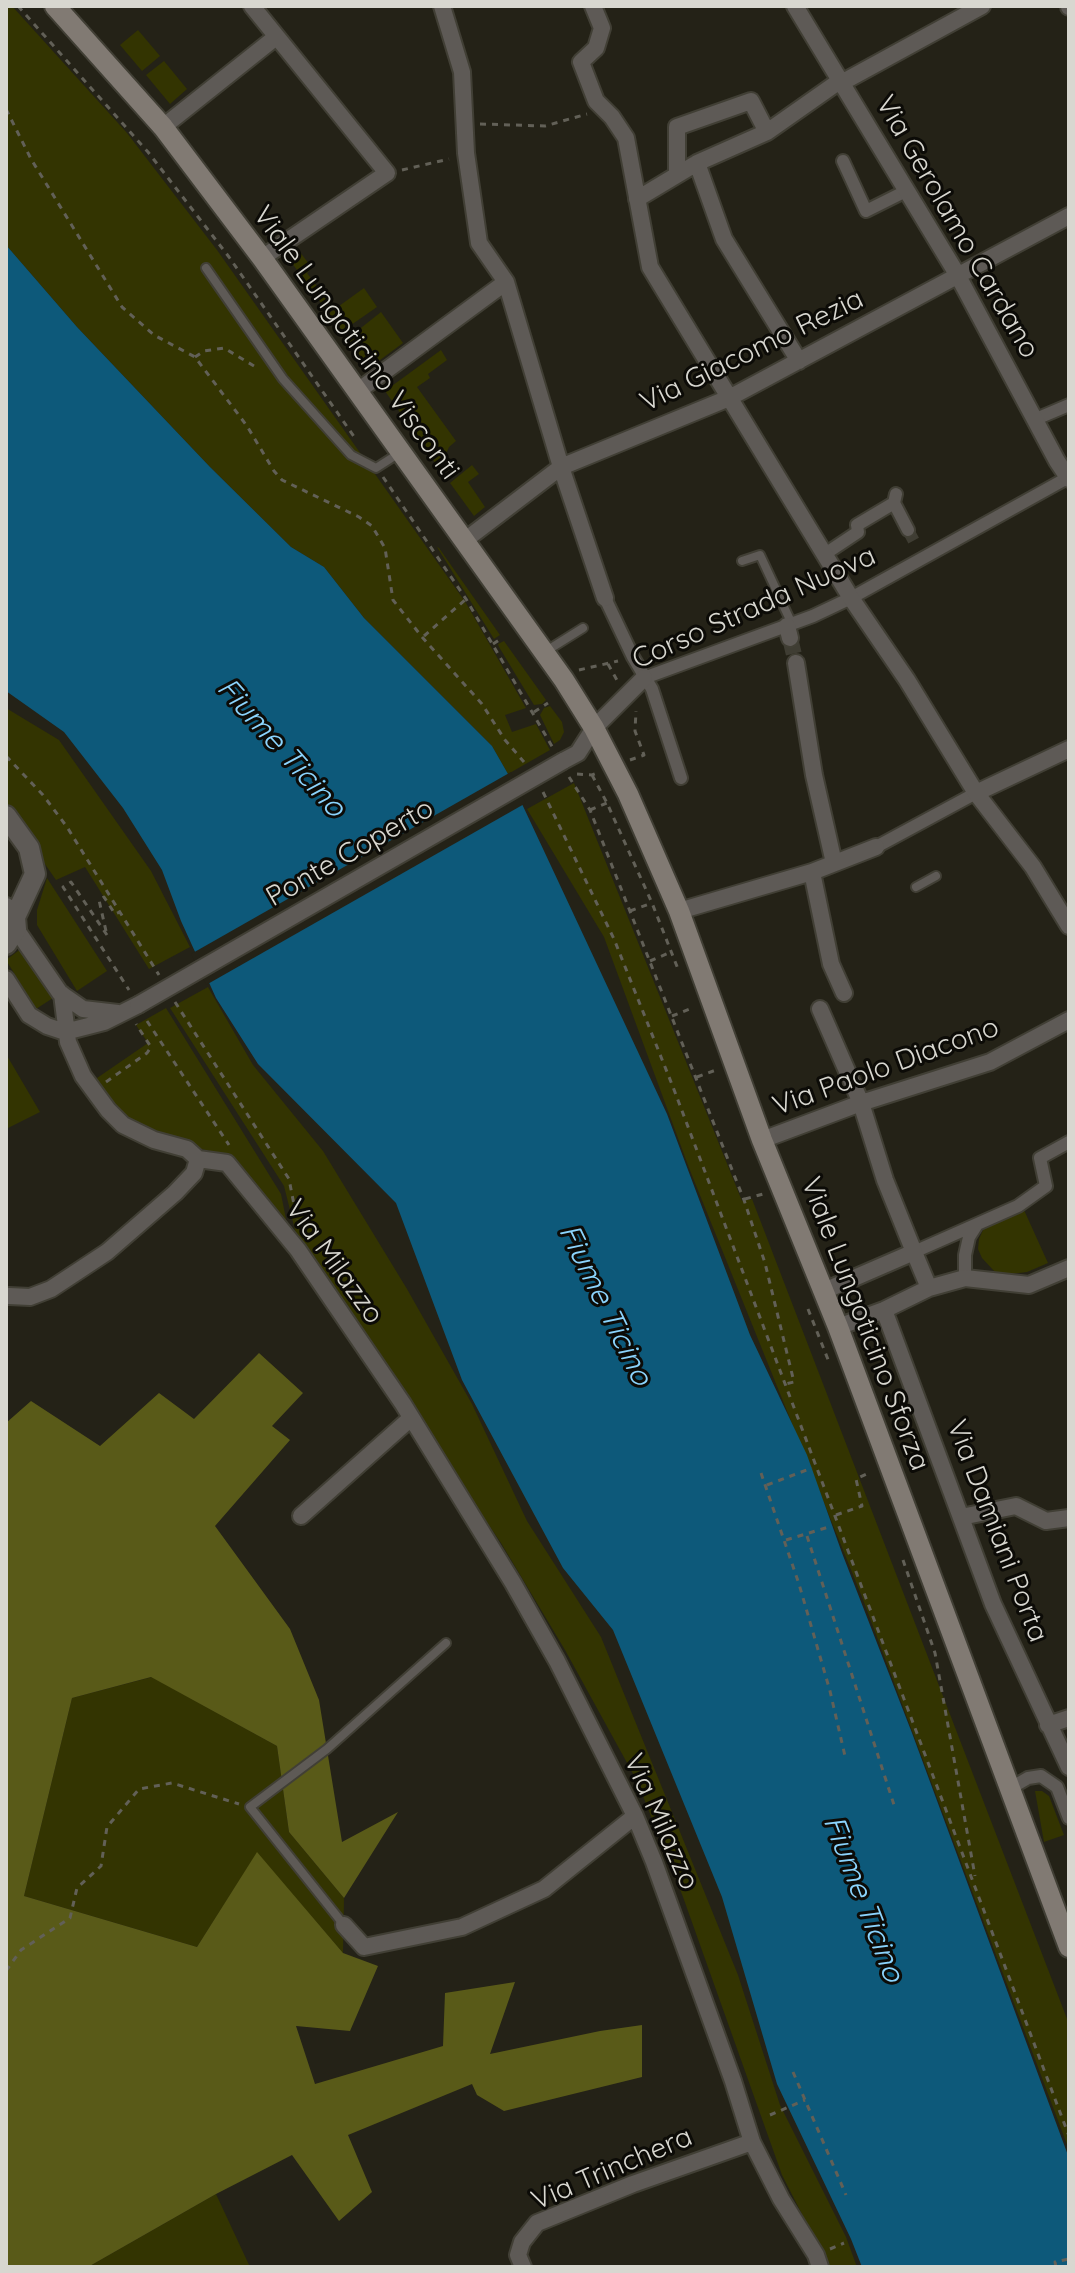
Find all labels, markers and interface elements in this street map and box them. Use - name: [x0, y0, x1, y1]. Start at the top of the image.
- street label: Via Gerolamo Cardano: [868, 90, 1046, 364]
- street label: Viale Lungoticino Visconti: [246, 200, 466, 486]
- street label: Via Giacomo Rezia: [635, 282, 869, 420]
- street label: Corso Strada Nuova: [627, 539, 881, 677]
- water label: Fiume Ticino: [209, 671, 353, 825]
- street label: Ponte Coperto: [260, 792, 440, 914]
- street label: Via Paolo Diacono: [768, 1011, 1004, 1123]
- street label: Viale Lungoticino Sforza: [793, 1173, 937, 1475]
- street label: Via Milazzo: [278, 1193, 390, 1331]
- water label: Fiume Ticino: [550, 1218, 660, 1392]
- street label: Via Damiani Porta: [939, 1415, 1055, 1647]
- street label: Via Milazzo: [616, 1749, 706, 1895]
- water label: Fiume Ticino: [815, 1811, 911, 1987]
- street label: Via Trinchera: [527, 2120, 697, 2218]

